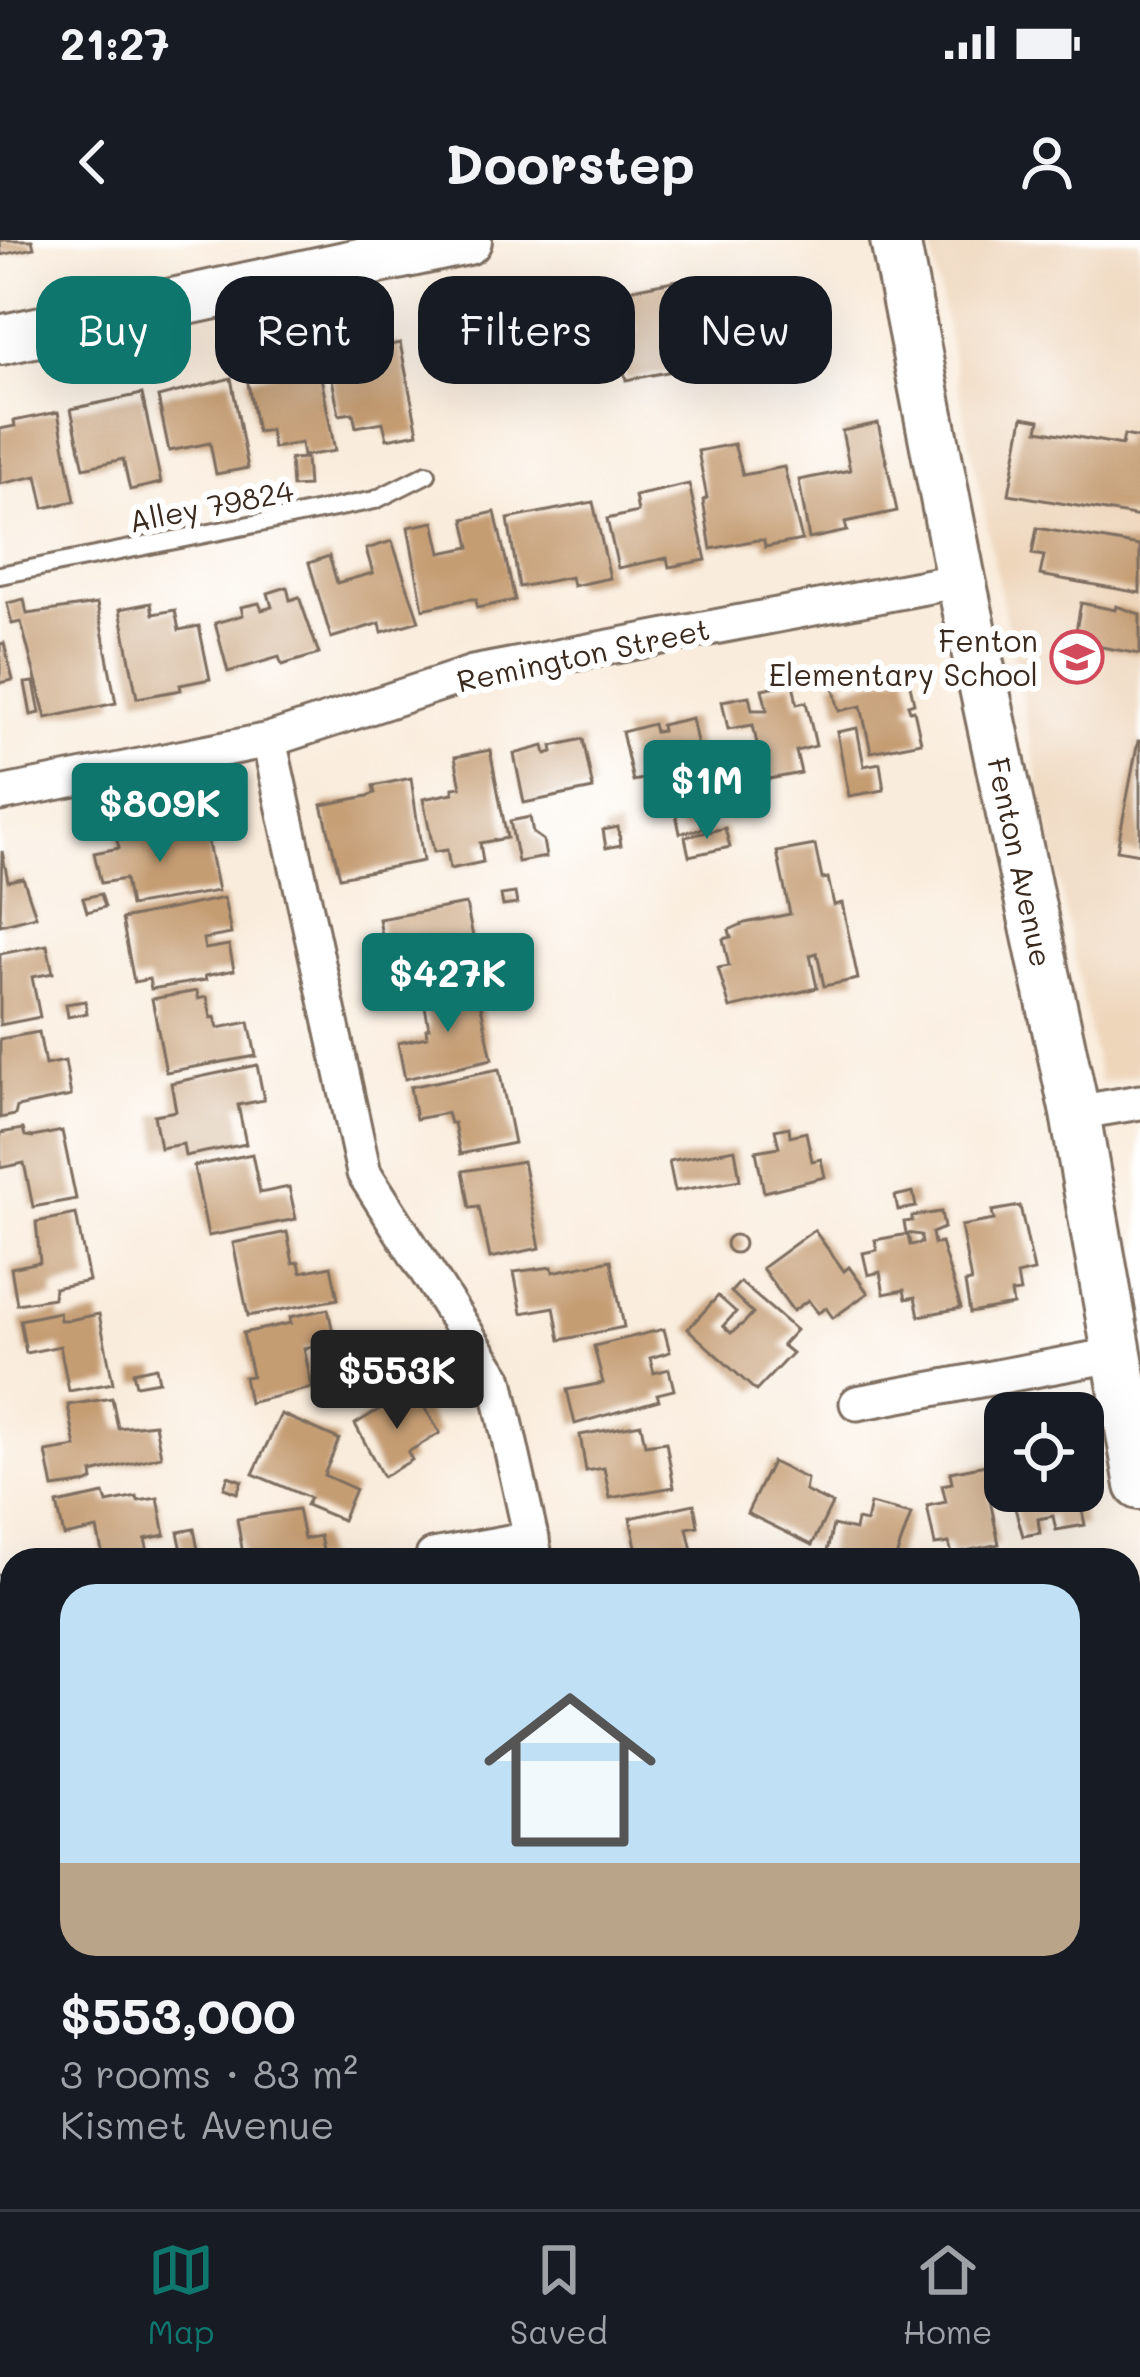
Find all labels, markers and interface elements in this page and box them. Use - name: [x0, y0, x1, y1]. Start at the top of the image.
- text: 21:27: [60, 13, 170, 71]
- text: Doorstep: [445, 127, 695, 198]
- icon: back: [60, 129, 126, 195]
- icon: person: [1014, 129, 1080, 195]
- chip: Buy: [36, 276, 191, 384]
- chip: Rent: [215, 276, 394, 384]
- chip: Filters: [418, 276, 635, 384]
- chip: New: [659, 276, 832, 384]
- street label: Alley 79824: [125, 469, 297, 541]
- street label: Remington Street: [453, 608, 713, 700]
- place label: Fenton Elementary School: [769, 620, 1038, 694]
- school or university icon: Fenton Elementary School: [1049, 629, 1105, 685]
- pin: $1M: [649, 740, 765, 842]
- text: $1M: [671, 753, 743, 804]
- street label: Fenton Avenue: [979, 754, 1063, 970]
- pin: $809K: [76, 763, 244, 865]
- text: $809K: [99, 776, 221, 827]
- pin: $427K: [364, 933, 532, 1035]
- text: $427K: [389, 946, 507, 997]
- pin: $553K: [313, 1330, 481, 1432]
- text: $553K: [338, 1343, 456, 1394]
- map controls: [984, 1392, 1104, 1512]
- button: locate: [984, 1392, 1104, 1512]
- icon: home: [462, 1662, 678, 1878]
- text: $553,000: [60, 1980, 296, 2047]
- text: 3 rooms · 83 m²: [60, 2047, 358, 2098]
- text: Kismet Avenue: [60, 2098, 334, 2149]
- tab: Map: [147, 2237, 215, 2352]
- tab: Saved: [510, 2237, 608, 2352]
- tab: Home: [903, 2237, 992, 2352]

